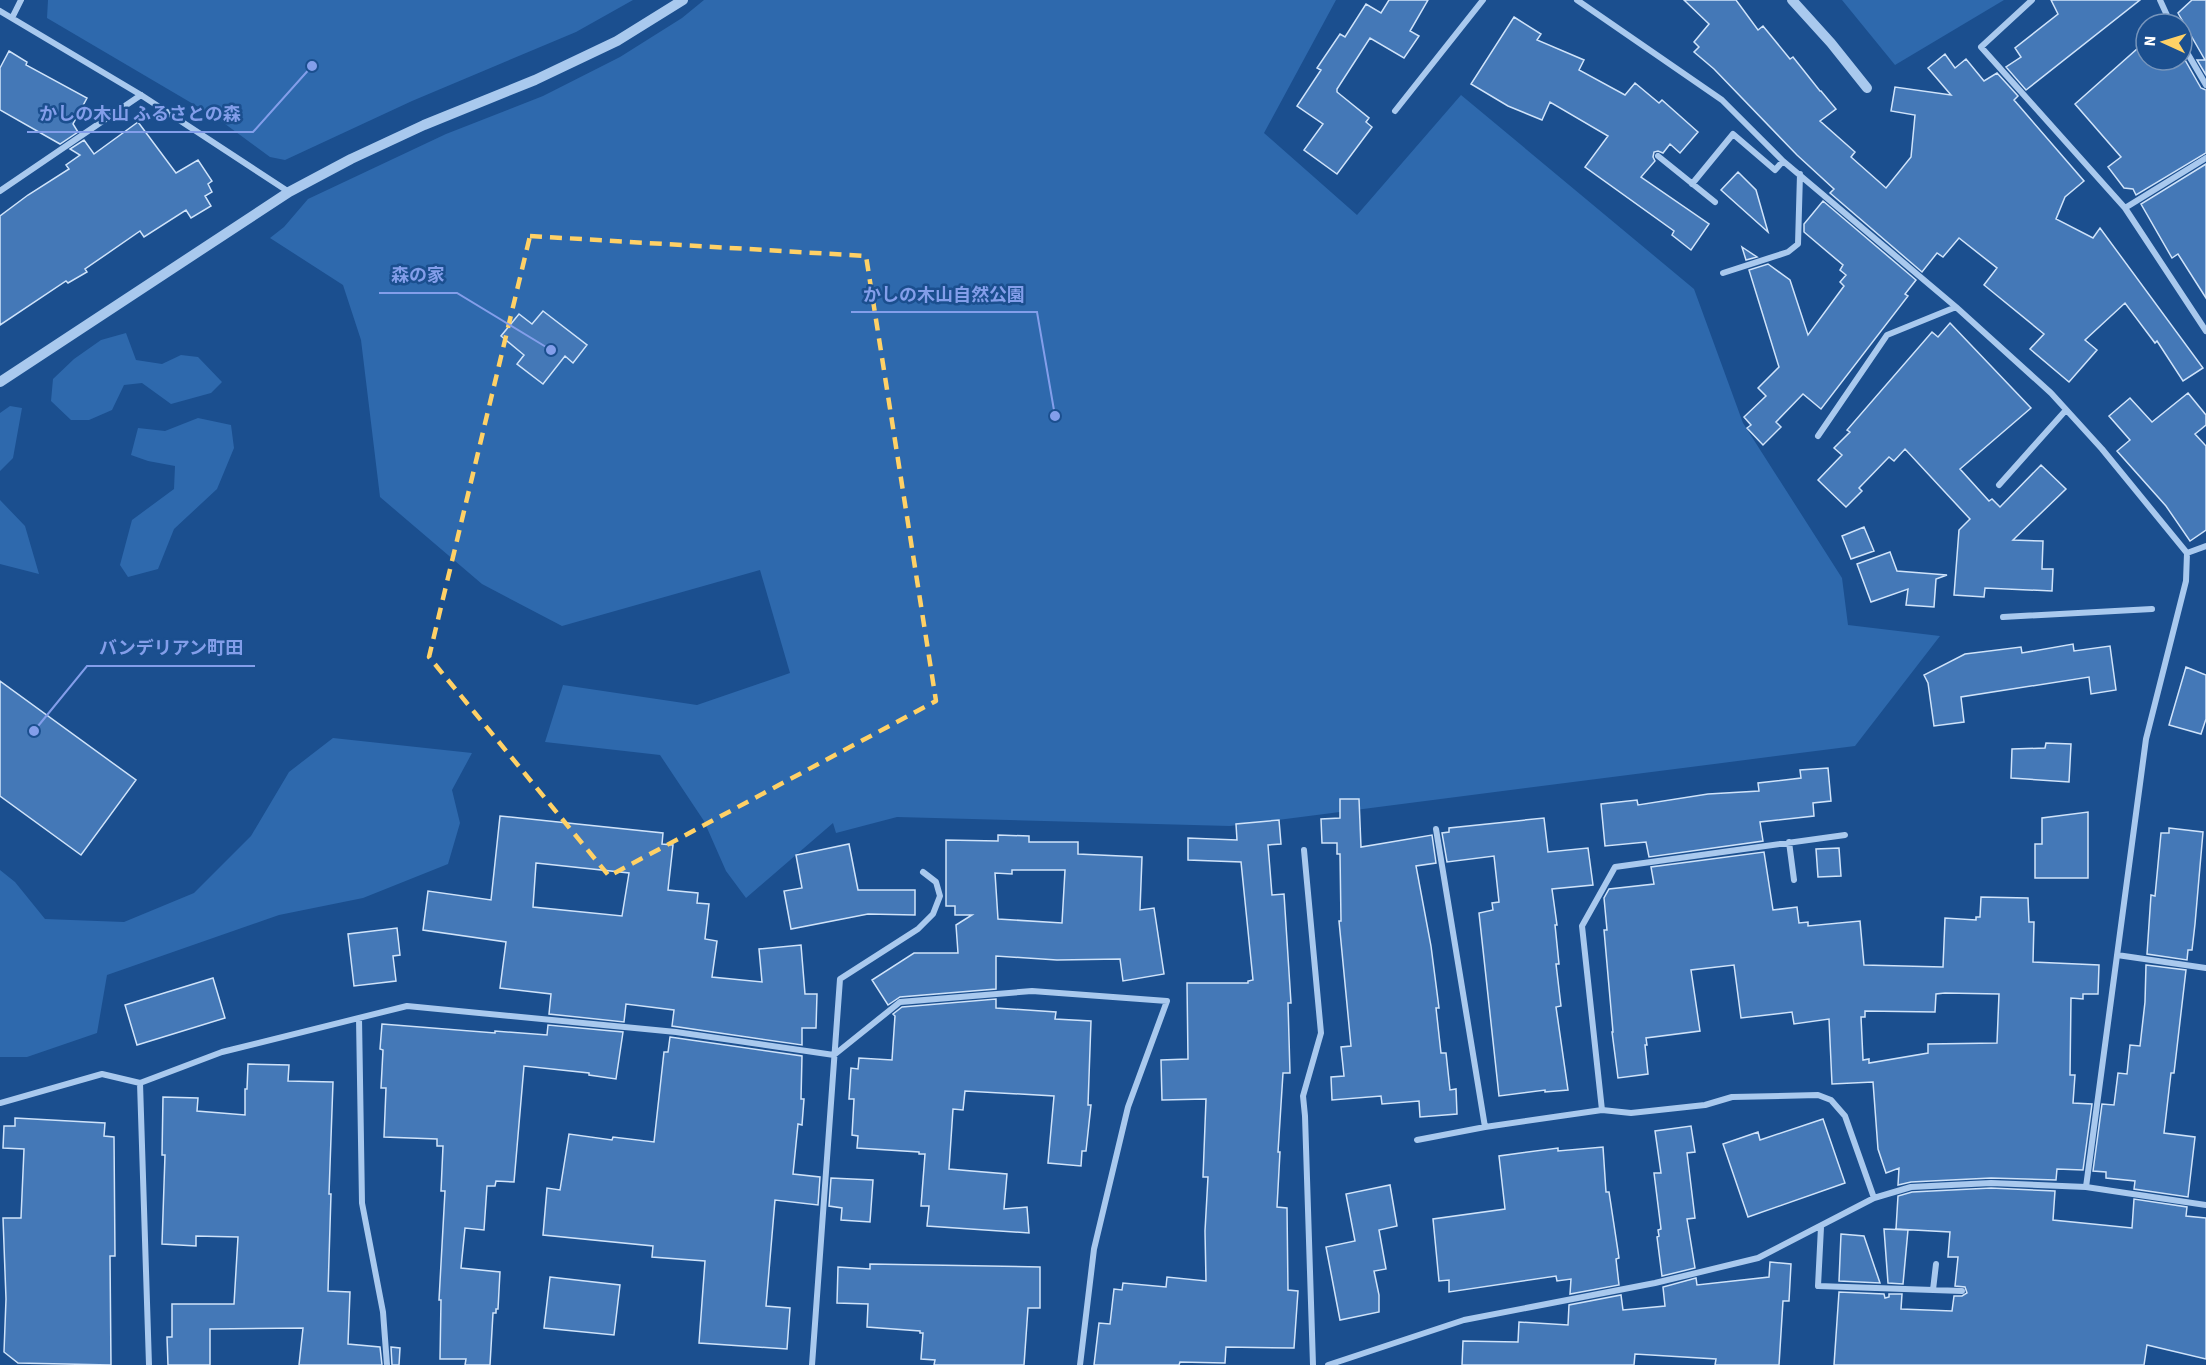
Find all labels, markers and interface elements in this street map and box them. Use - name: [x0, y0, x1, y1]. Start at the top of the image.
- north arrow: [2134, 12, 2194, 72]
- text: N: [2139, 35, 2161, 47]
- callout: かしの木山 ふるさとの森: [27, 96, 253, 132]
- text: かしの木山 ふるさとの森: [39, 102, 241, 127]
- callout: 森の家: [379, 257, 457, 293]
- text: 森の家: [391, 263, 445, 288]
- callout: かしの木山自然公園: [851, 276, 1037, 312]
- text: かしの木山自然公園: [863, 283, 1025, 308]
- callout: バンデリアン町田: [87, 630, 255, 666]
- text: バンデリアン町田: [99, 636, 243, 661]

